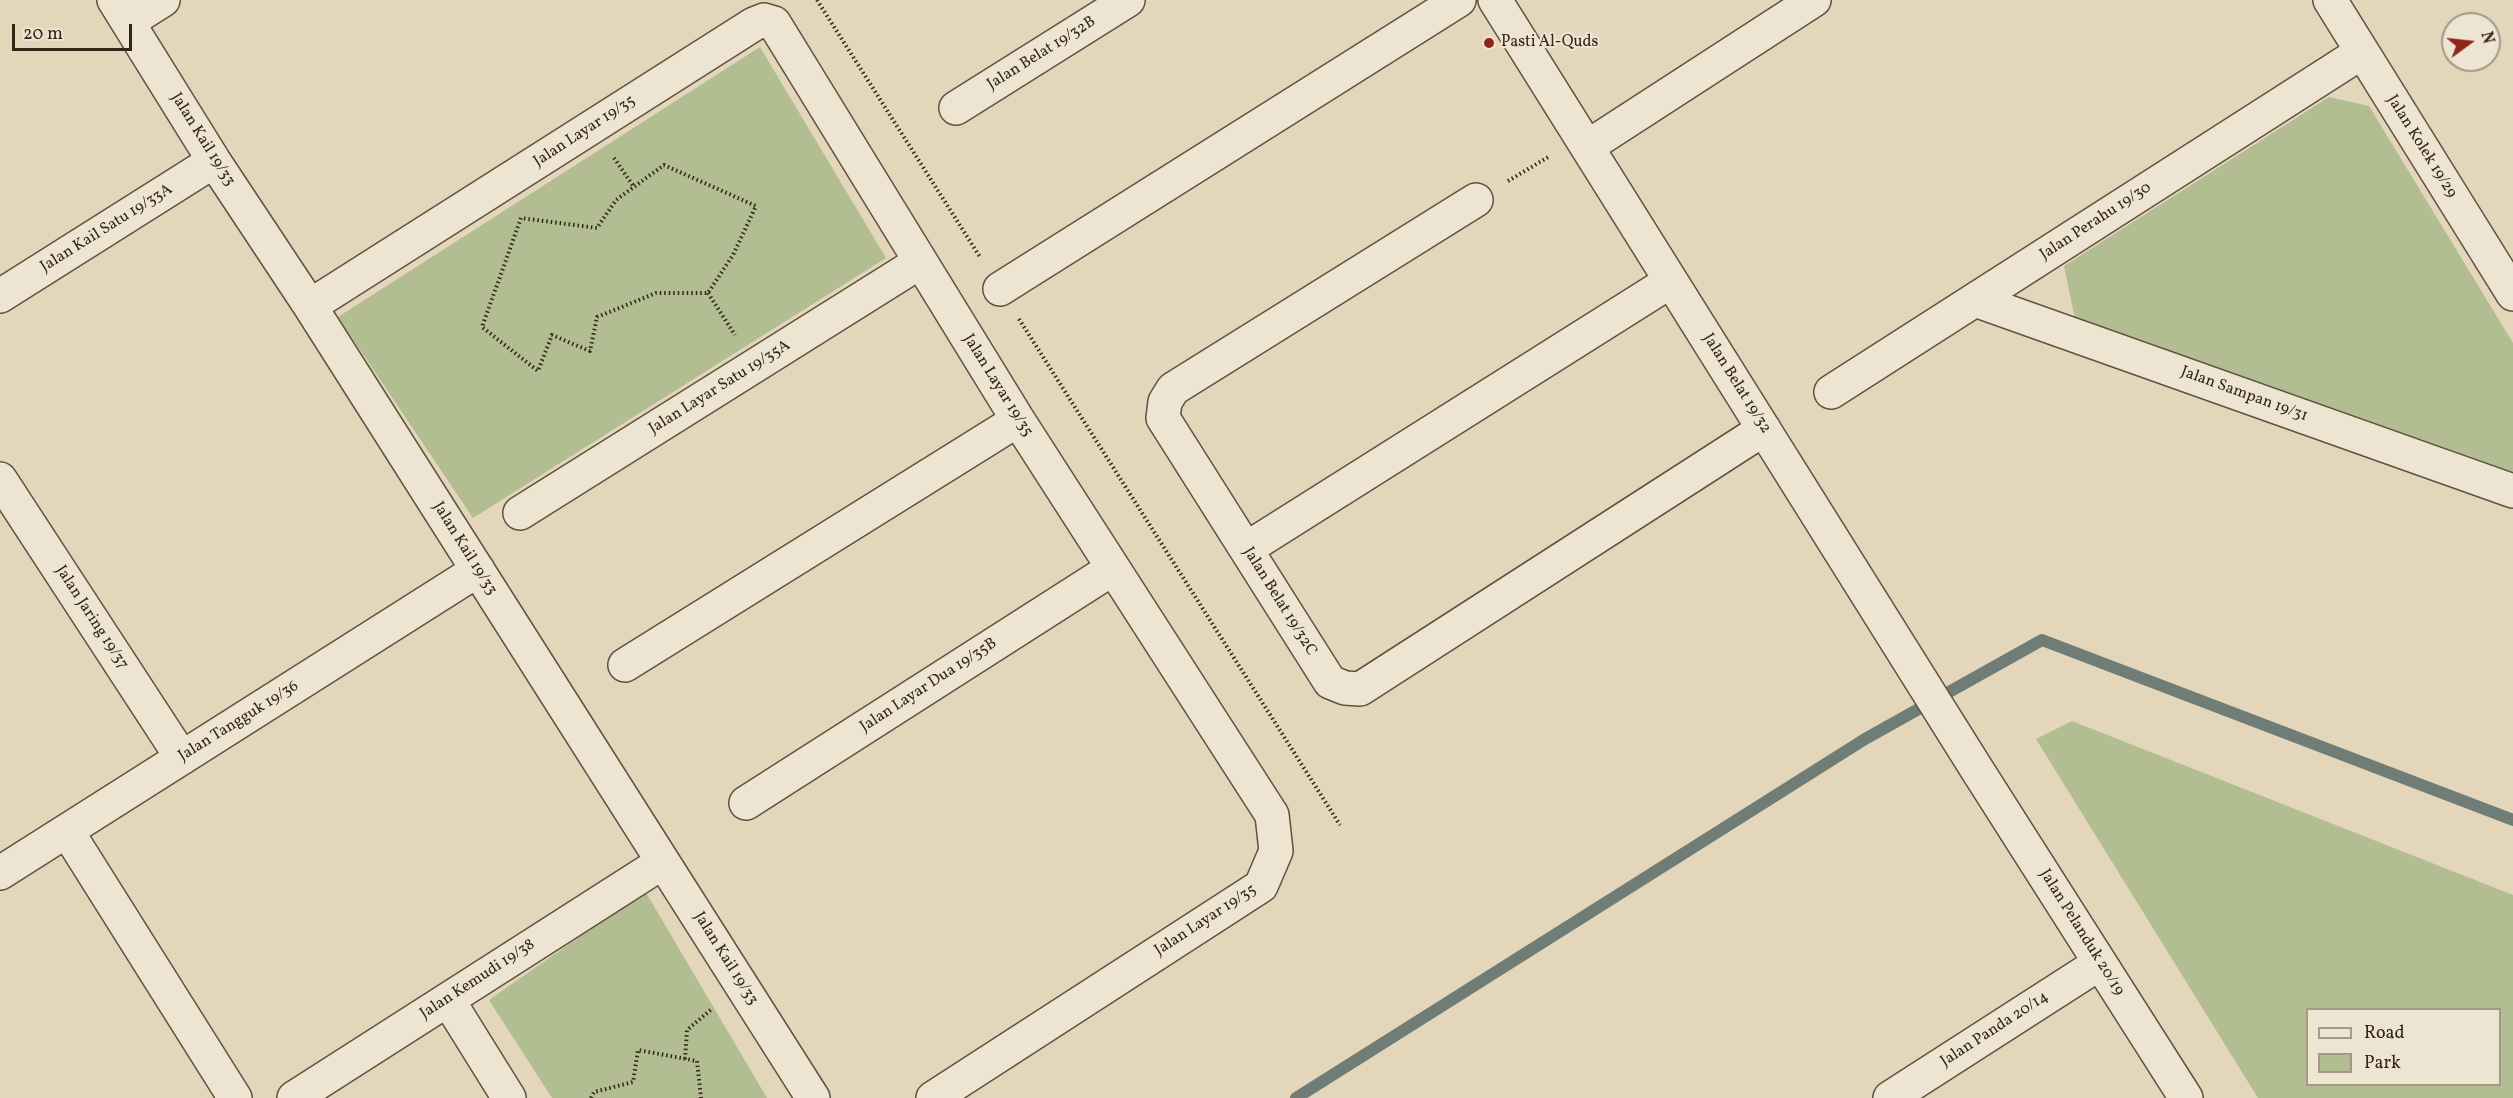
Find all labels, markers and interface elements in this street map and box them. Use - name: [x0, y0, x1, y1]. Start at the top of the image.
- scale bar: [15, 12, 135, 50]
- north arrow: [2441, 12, 2501, 72]
- street label: Jalan Belat 19/32B: [984, 13, 1100, 95]
- text: 20 m: [23, 22, 63, 47]
- text: N: [2474, 29, 2499, 46]
- place label: Pasti Al-Quds: [1501, 33, 1598, 53]
- marker: Pasti Al-Quds: [1482, 36, 1496, 50]
- street label: Jalan Kail 19/33: [166, 90, 238, 190]
- street label: Jalan Layar 19/35: [531, 92, 639, 172]
- street label: Jalan Kolek 19/29: [2382, 92, 2460, 202]
- street label: Jalan Perahu 19/30: [2037, 179, 2155, 265]
- street label: Jalan Kail Satu 19/33A: [37, 181, 177, 277]
- street label: Jalan Belat 19/32: [1698, 330, 1774, 438]
- street label: Jalan Layar 19/35: [958, 331, 1036, 441]
- street label: Jalan Layar Satu 19/35A: [646, 337, 794, 439]
- street label: Jalan Sampan 19/31: [2178, 363, 2310, 427]
- street label: Jalan Kail 19/33: [428, 499, 500, 599]
- street label: Jalan Belat 19/32C: [1238, 544, 1320, 660]
- street label: Jalan Jaring 19/37: [50, 562, 132, 674]
- street label: Jalan Layar Dua 19/35B: [857, 635, 1001, 737]
- street label: Jalan Tangguk 19/36: [175, 677, 303, 767]
- street label: Jalan Pelanduk 20/19: [2034, 866, 2128, 1000]
- street label: Jalan Layar 19/35: [1152, 881, 1260, 961]
- street label: Jalan Kail 19/33: [689, 909, 761, 1009]
- street label: Jalan Kemudi 19/38: [417, 936, 539, 1024]
- street label: Jalan Panda 20/14: [1937, 988, 2053, 1072]
- legend: [2306, 1008, 2501, 1086]
- text: Road: [2364, 1021, 2405, 1046]
- text: Park: [2364, 1051, 2401, 1076]

